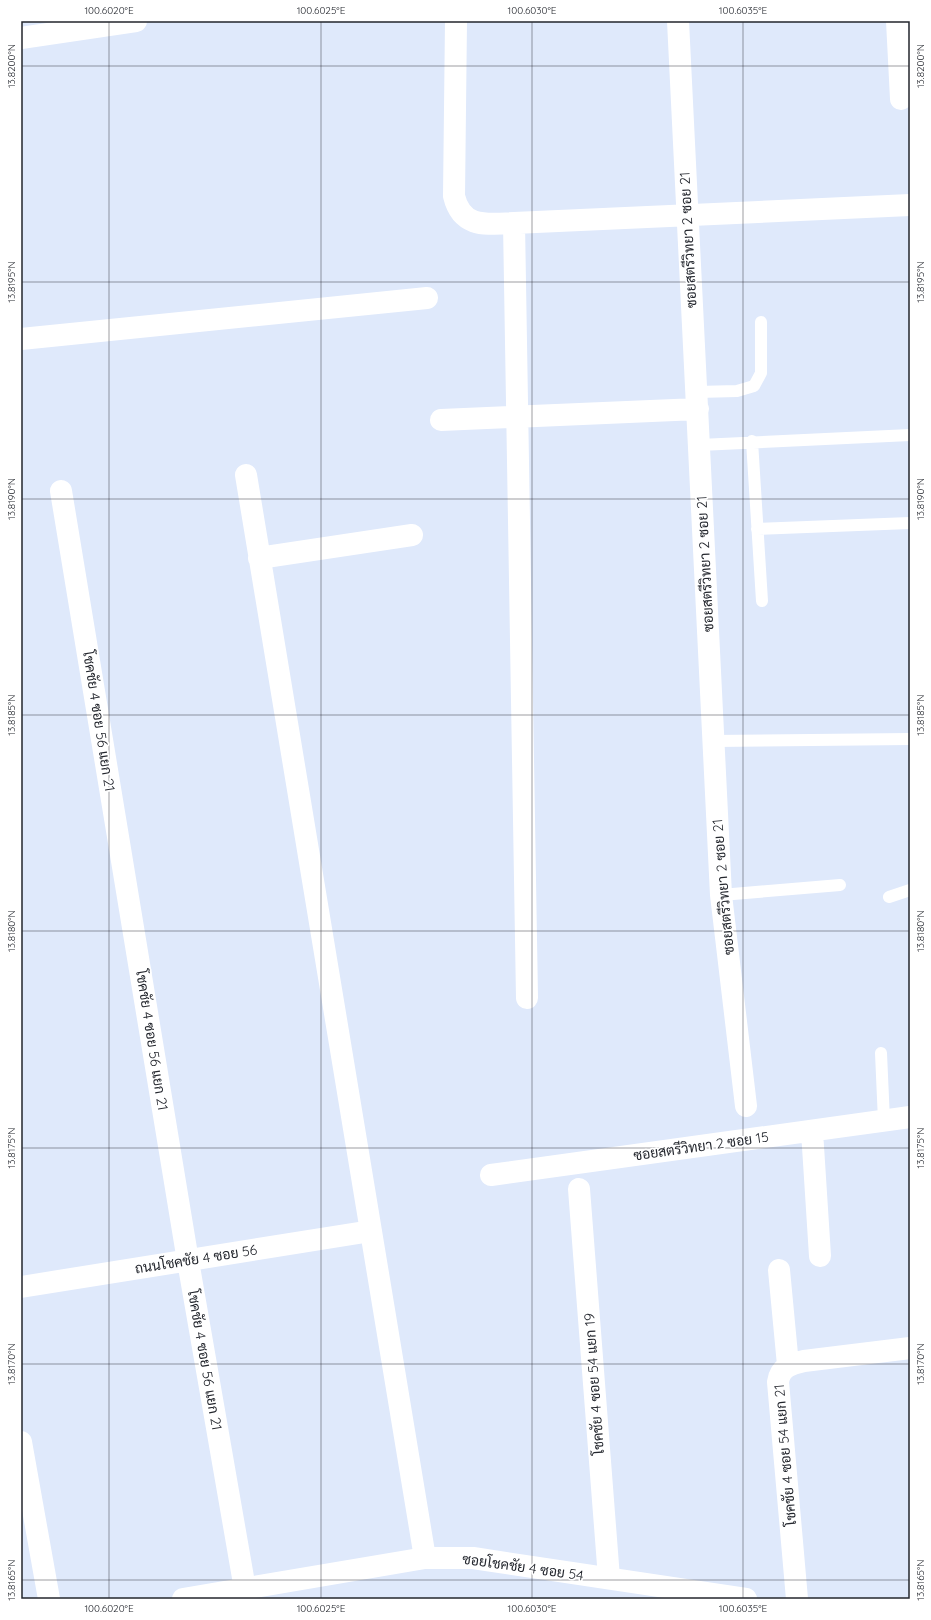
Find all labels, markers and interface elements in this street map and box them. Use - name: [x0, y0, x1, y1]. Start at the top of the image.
- text: 100.6020°E: [84, 4, 134, 17]
- text: 100.6025°E: [297, 4, 346, 17]
- text: 100.6030°E: [508, 4, 557, 17]
- text: 100.6035°E: [719, 4, 768, 17]
- text: 13.8200°N: [5, 44, 18, 88]
- text: 13.8200°N: [914, 44, 927, 88]
- street label: ซอยสตรีวิทยา 2 ซอย 21: [675, 171, 701, 309]
- text: 13.8195°N: [5, 261, 18, 303]
- text: 13.8195°N: [914, 261, 927, 303]
- text: 13.8190°N: [5, 478, 18, 520]
- text: 13.8190°N: [914, 478, 927, 520]
- street label: ซอยสตรีวิทยา 2 ซอย 21: [692, 495, 718, 633]
- street label: โชคชัย 4 ซอย 56 แยก 21: [79, 648, 119, 793]
- text: 13.8185°N: [5, 694, 18, 736]
- text: 13.8185°N: [914, 694, 927, 736]
- street label: ซอยสตรีวิทยา 2 ซอย 21: [708, 818, 738, 956]
- text: 13.8180°N: [5, 910, 18, 952]
- text: 13.8180°N: [914, 910, 927, 952]
- street label: โชคชัย 4 ซอย 56 แยก 21: [132, 967, 172, 1112]
- text: 13.8175°N: [5, 1127, 18, 1169]
- text: 13.8175°N: [914, 1127, 927, 1169]
- street label: ซอยสตรีวิทยา 2 ซอย 15: [632, 1128, 770, 1164]
- street label: ถนนโชคชัย 4 ซอย 56: [134, 1240, 259, 1278]
- street label: โชคชัย 4 ซอย 56 แยก 21: [184, 1287, 226, 1432]
- street label: โชคชัย 4 ซอย 54 แยก 19: [580, 1312, 608, 1457]
- text: 13.8170°N: [5, 1343, 18, 1385]
- text: 13.8170°N: [914, 1343, 927, 1385]
- street label: โชคชัย 4 ซอย 54 แยก 21: [770, 1383, 800, 1528]
- street label: ซอยโชคชัย 4 ซอย 54: [461, 1550, 585, 1584]
- text: 13.8165°N: [5, 1559, 18, 1601]
- text: 13.8165°N: [914, 1559, 927, 1601]
- text: 100.6020°E: [84, 1602, 134, 1615]
- text: 100.6025°E: [297, 1602, 346, 1615]
- text: 100.6030°E: [508, 1602, 557, 1615]
- text: 100.6035°E: [719, 1602, 768, 1615]

